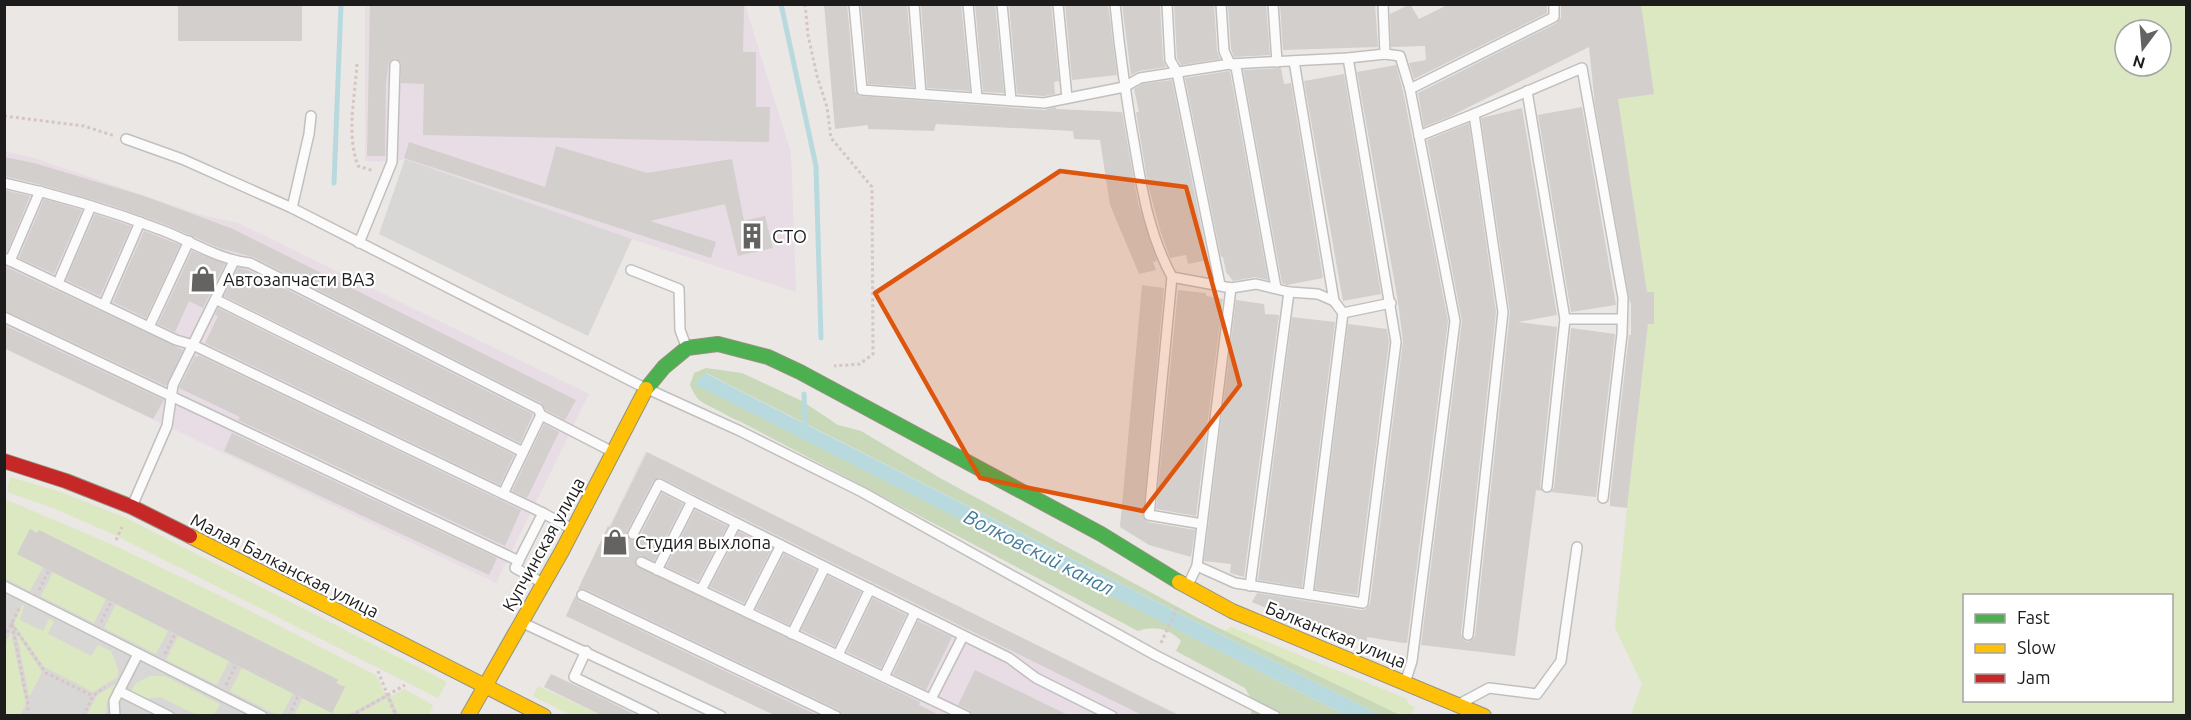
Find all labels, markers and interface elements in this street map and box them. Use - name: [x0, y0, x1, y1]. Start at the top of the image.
- north arrow: [2113, 18, 2173, 78]
- text: N: [2131, 52, 2147, 73]
- building icon: СТО: [737, 221, 767, 251]
- place label: СТО: [772, 226, 807, 246]
- shop icon: Автозапчасти ВАЗ: [188, 264, 218, 294]
- place label: Автозапчасти ВАЗ: [223, 269, 375, 289]
- street label: Купчинская улица: [498, 474, 588, 614]
- water label: Волковский канал: [960, 504, 1118, 600]
- street label: Малая Балканская улица: [188, 509, 382, 621]
- shop icon: Студия выхлопа: [600, 527, 630, 557]
- place label: Студия выхлопа: [635, 532, 771, 552]
- legend: [1963, 594, 2173, 702]
- street label: Балканская улица: [1263, 597, 1409, 671]
- text: Fast: [2017, 607, 2050, 627]
- text: Slow: [2017, 637, 2056, 657]
- text: Jam: [2017, 667, 2051, 687]

